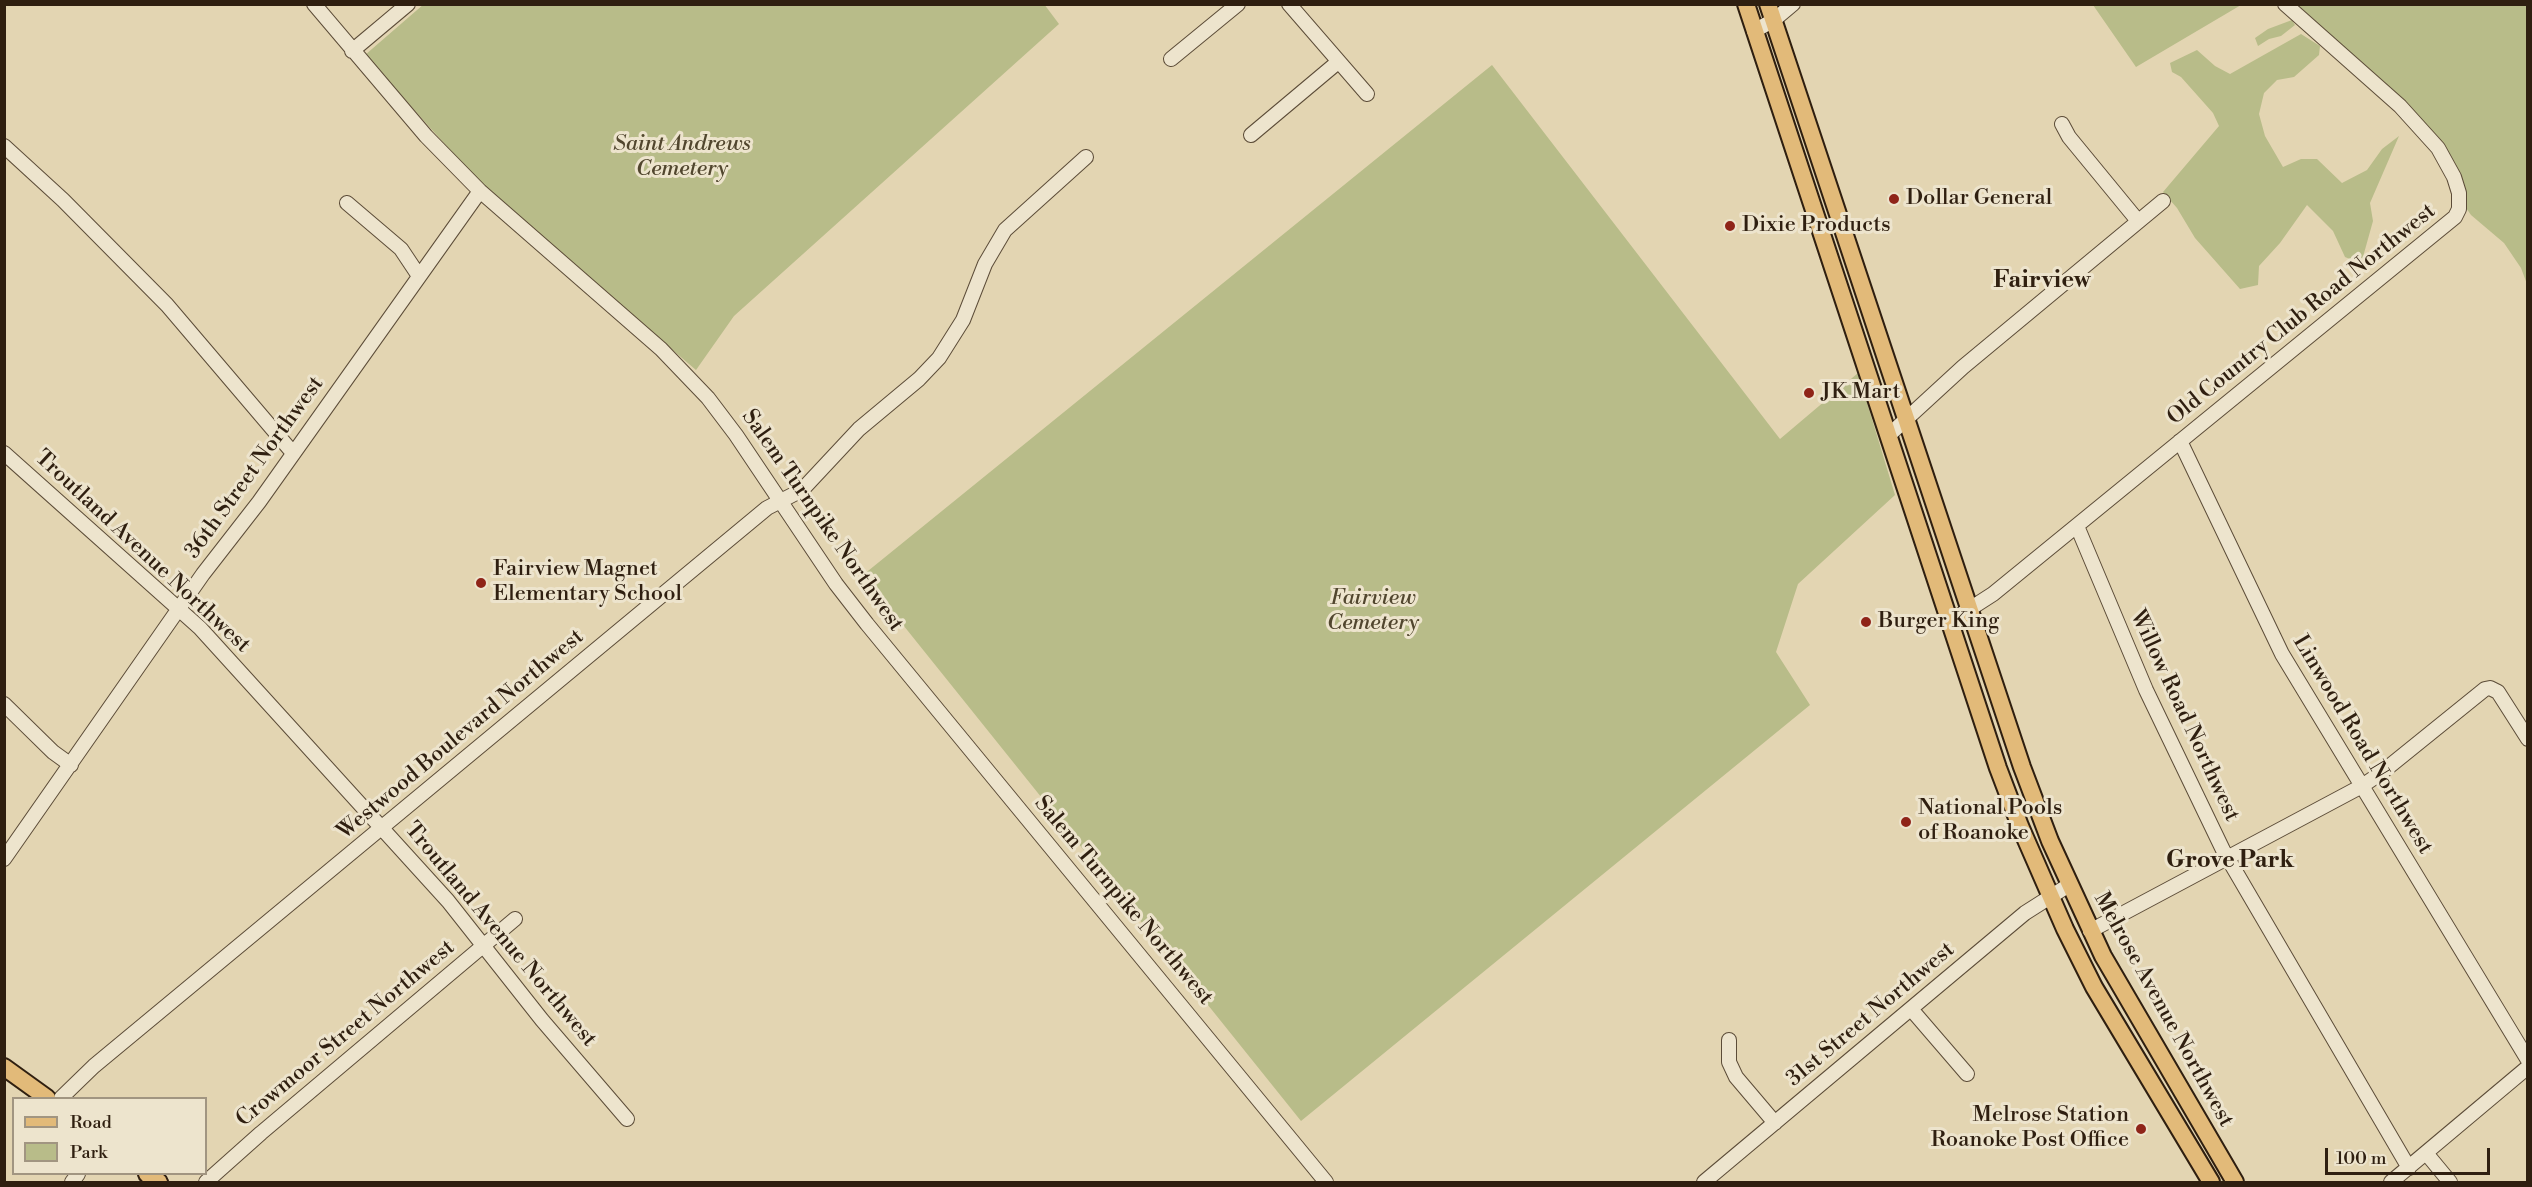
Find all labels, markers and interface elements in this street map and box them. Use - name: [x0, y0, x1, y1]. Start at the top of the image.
- park label: Saint Andrews Cemetery: [613, 132, 751, 184]
- place label: Dollar General: [1906, 186, 2052, 212]
- marker: Dollar General: [1887, 192, 1901, 206]
- street label: Old Country Club Road Northwest: [2163, 199, 2441, 431]
- place label: Dixie Products: [1742, 213, 1891, 239]
- marker: Dixie Products: [1723, 219, 1737, 233]
- district label: Fairview: [1993, 267, 2091, 295]
- street label: 36th Street Northwest: [180, 372, 330, 564]
- place label: JK Mart: [1821, 380, 1900, 406]
- marker: JK Mart: [1802, 386, 1816, 400]
- street label: Salem Turnpike Northwest: [735, 405, 909, 637]
- street label: Troutland Avenue Northwest: [29, 445, 255, 659]
- place label: Fairview Magnet Elementary School: [493, 557, 682, 608]
- marker: Fairview Magnet Elementary School: [474, 576, 488, 590]
- park label: Fairview Cemetery: [1327, 586, 1419, 638]
- street label: Willow Road Northwest: [2123, 606, 2245, 826]
- place label: Burger King: [1878, 609, 1999, 635]
- marker: Burger King: [1859, 615, 1873, 629]
- street label: Westwood Boulevard Northwest: [332, 624, 590, 846]
- street label: Linwood Road Northwest: [2286, 631, 2438, 859]
- street label: Salem Turnpike Northwest: [1028, 791, 1218, 1011]
- place label: National Pools of Roanoke: [1918, 796, 2062, 848]
- marker: National Pools of Roanoke: [1899, 815, 1913, 829]
- street label: Troutland Avenue Northwest: [398, 817, 602, 1053]
- district label: Grove Park: [2166, 847, 2294, 875]
- street label: Melrose Avenue Northwest: [2087, 888, 2239, 1132]
- street label: Crowmoor Street Northwest: [231, 935, 461, 1133]
- street label: 31st Street Northwest: [1782, 937, 1960, 1093]
- legend: [12, 1097, 207, 1175]
- place label: Melrose Station Roanoke Post Office: [1931, 1103, 2129, 1154]
- text: Road: [70, 1111, 112, 1134]
- marker: Melrose Station Roanoke Post Office: [2134, 1122, 2148, 1136]
- scale bar: [2328, 1136, 2493, 1174]
- text: Park: [70, 1141, 107, 1164]
- text: 100 m: [2336, 1147, 2387, 1170]

